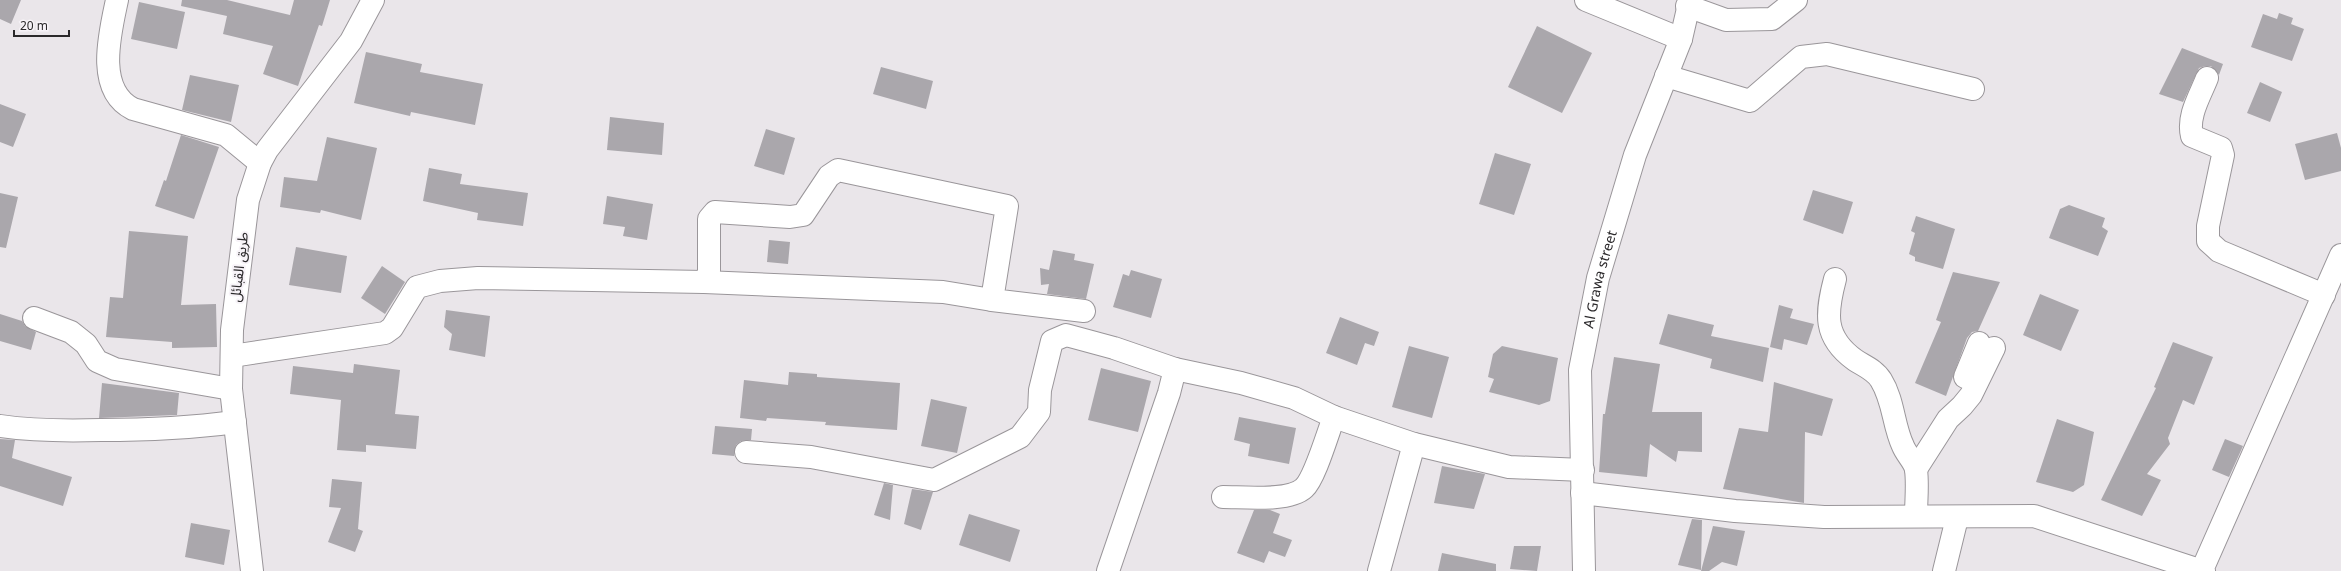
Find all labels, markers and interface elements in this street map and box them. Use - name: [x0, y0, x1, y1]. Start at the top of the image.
- scale bar: [14, 12, 69, 38]
- text: 20 m: [20, 17, 48, 34]
- street label: Al Grawa street: [1578, 228, 1621, 330]
- street label: طريق القبائل: [225, 231, 253, 303]

